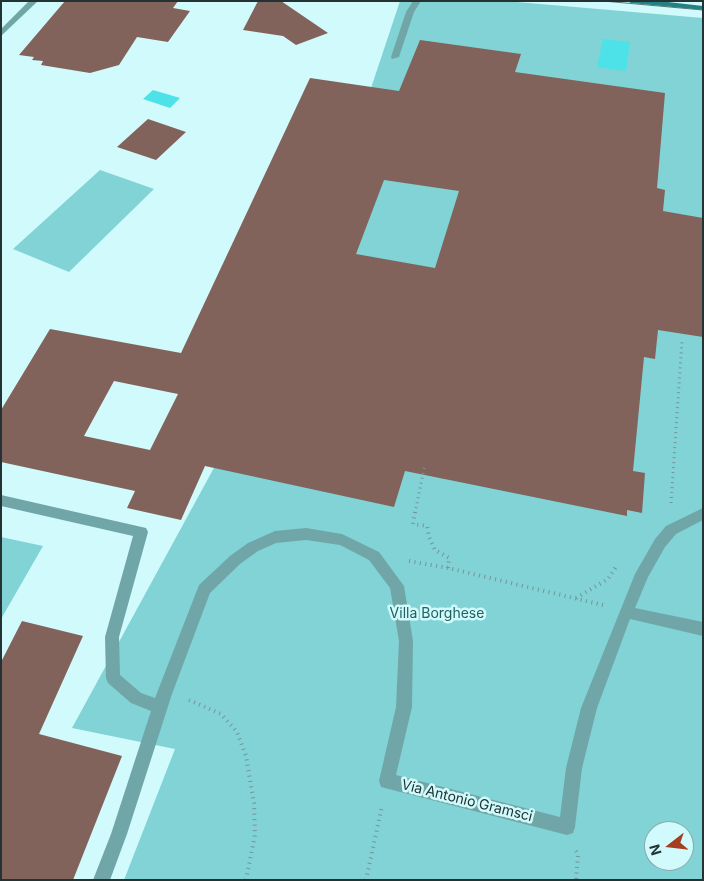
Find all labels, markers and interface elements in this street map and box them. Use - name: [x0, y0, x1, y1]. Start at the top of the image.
- park label: Villa Borghese: [390, 606, 484, 622]
- street label: Via Antonio Gramsci: [400, 777, 534, 825]
- north arrow: [644, 821, 694, 871]
- text: N: [645, 843, 665, 857]

